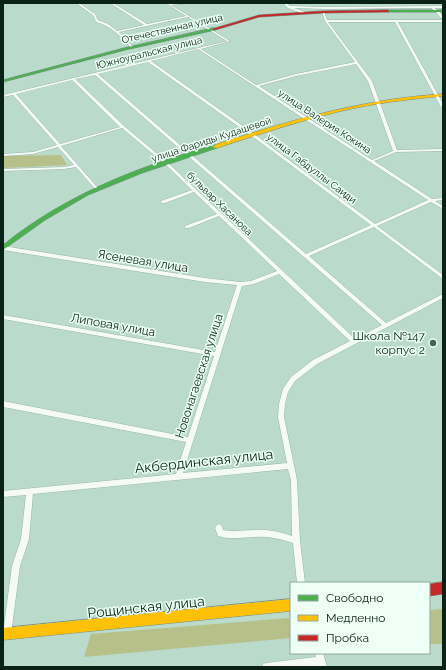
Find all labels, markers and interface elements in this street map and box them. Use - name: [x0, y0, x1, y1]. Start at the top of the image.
- street label: Отечественная улица: [120, 11, 224, 45]
- street label: Южноуральская улица: [95, 34, 203, 71]
- street label: улица Валерия Кокина: [276, 87, 373, 156]
- street label: улица Фариды Кудашевой: [150, 115, 273, 164]
- street label: улица Габдуллы Саиди: [265, 131, 359, 206]
- street label: бульвар Хасанова: [185, 169, 255, 237]
- street label: Ясеневая улица: [97, 247, 189, 275]
- street label: Липовая улица: [70, 311, 156, 339]
- street label: Новонагаевская улица: [172, 312, 226, 440]
- place label: Школа №147 корпус 2: [352, 329, 426, 357]
- marker: Школа №147 корпус 2: [428, 338, 438, 348]
- street label: Акбердинская улица: [134, 446, 274, 476]
- legend: [290, 582, 430, 654]
- text: Свободно: [326, 591, 383, 605]
- street label: Рощинская улица: [87, 593, 205, 621]
- text: Медленно: [326, 611, 385, 625]
- text: Пробка: [326, 631, 369, 645]

